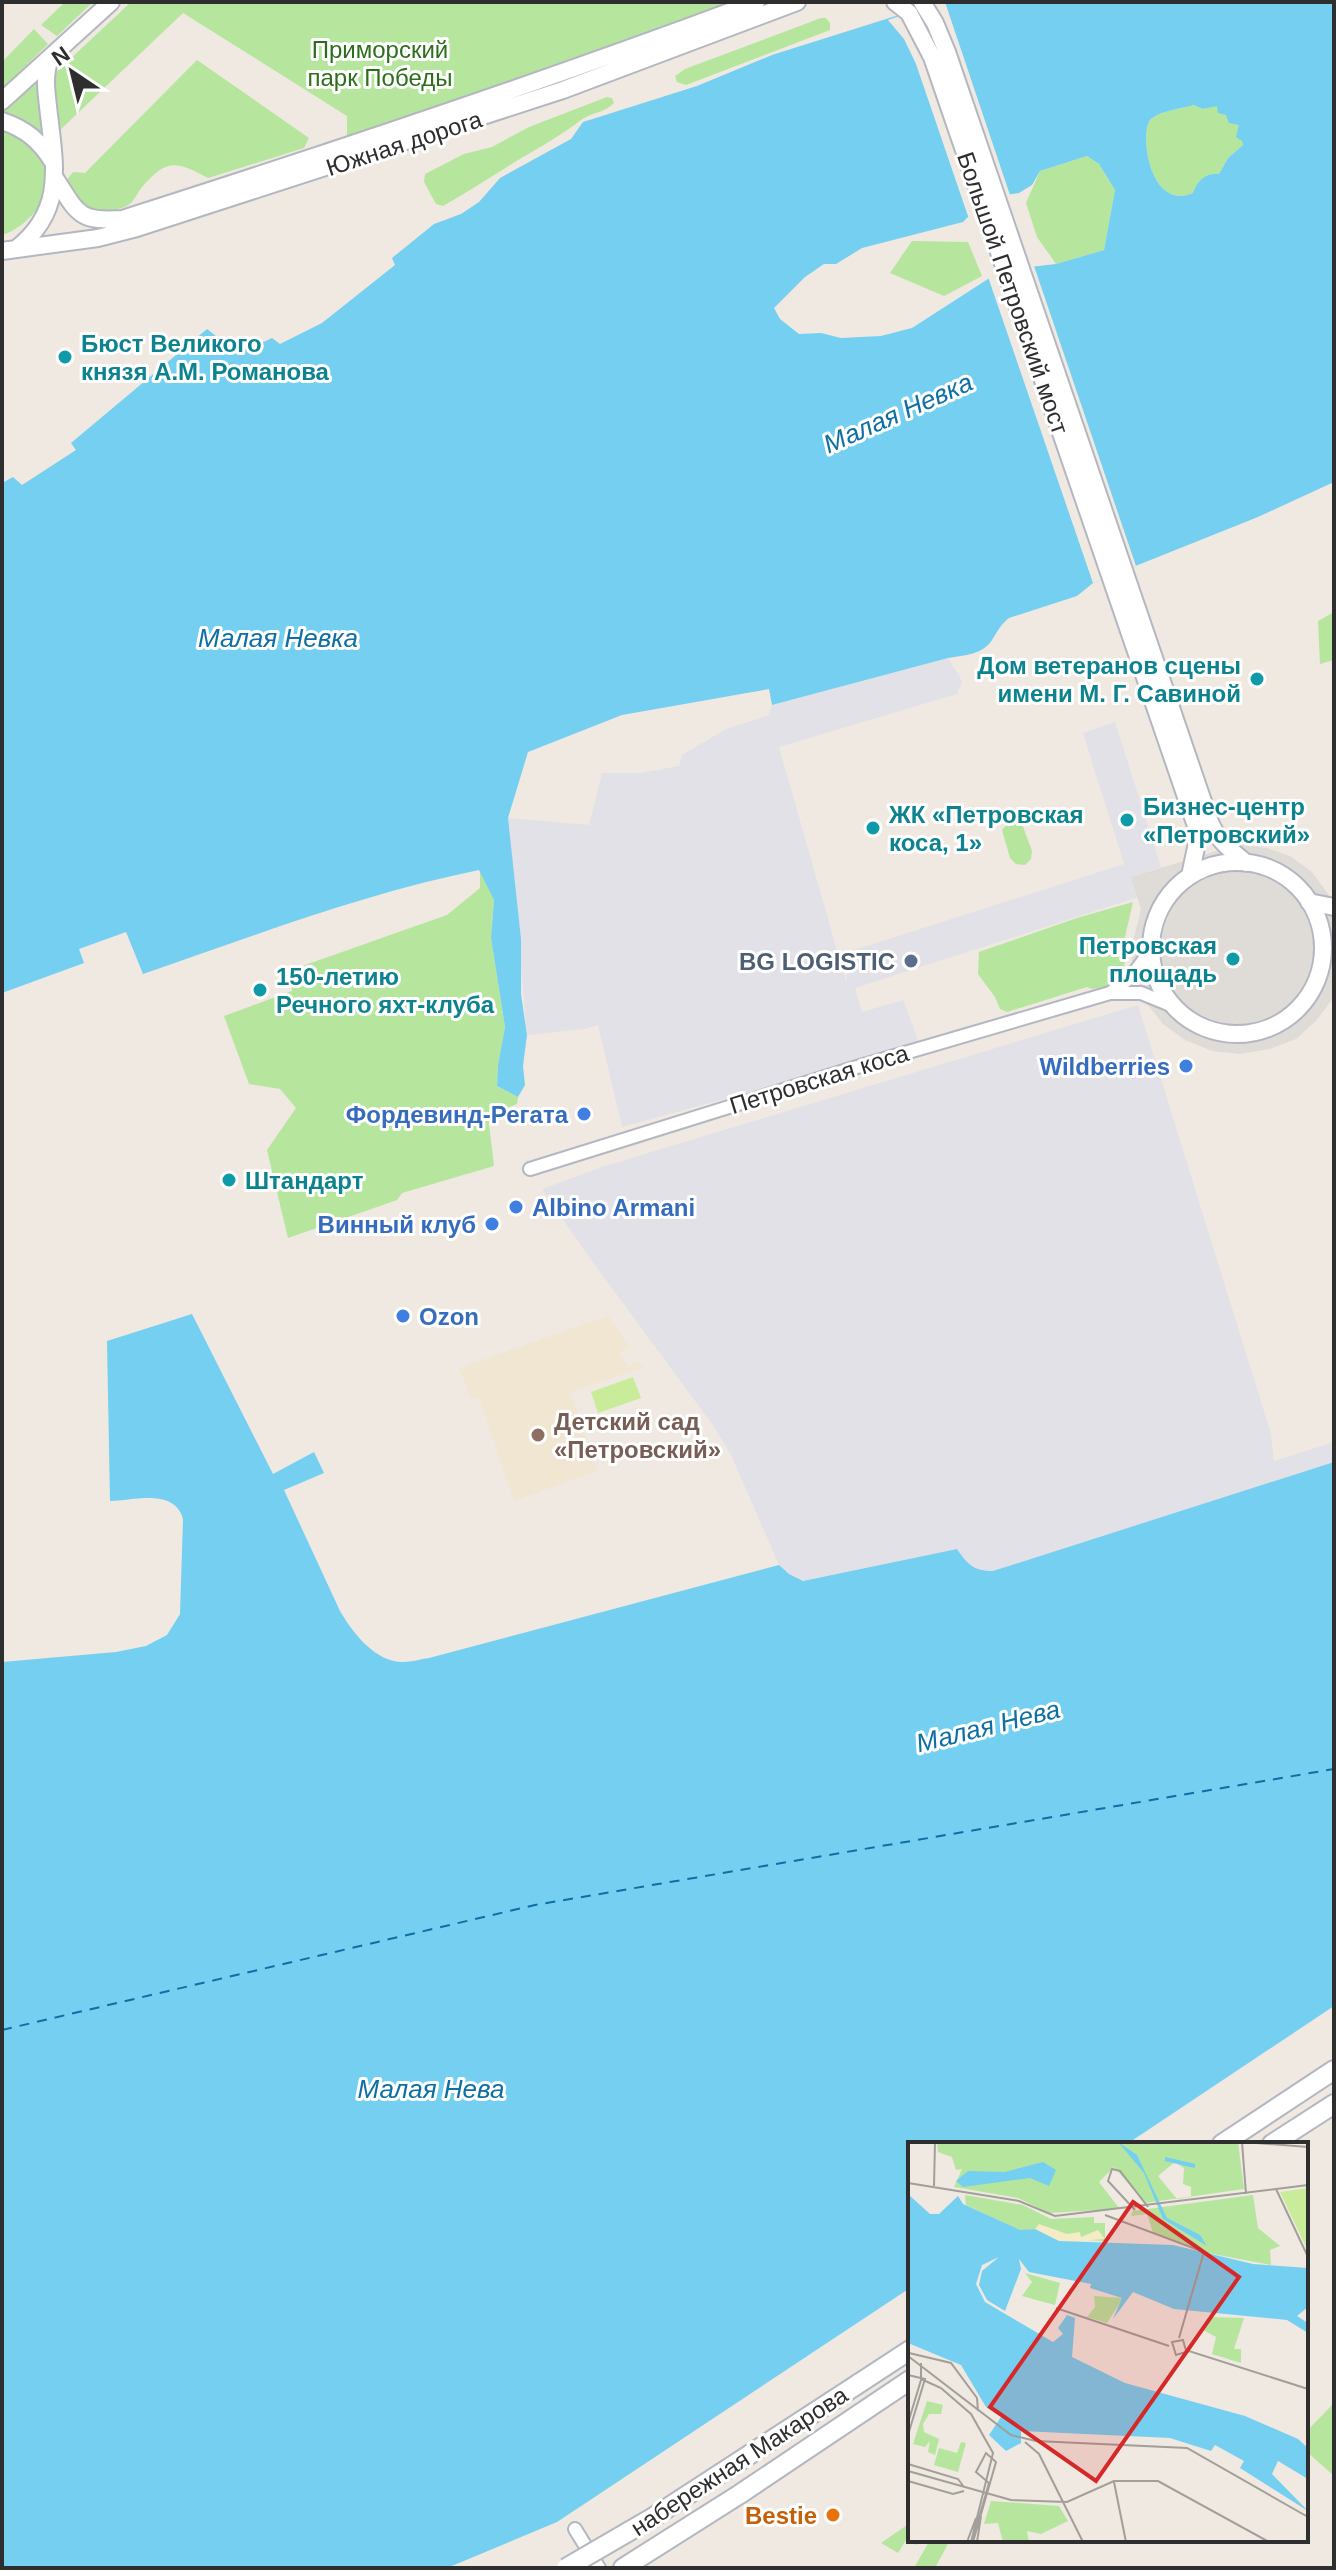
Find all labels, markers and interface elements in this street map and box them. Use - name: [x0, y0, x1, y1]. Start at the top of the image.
- north arrow: [32, 32, 112, 112]
- park label: Приморский парк Победы: [307, 36, 453, 91]
- text: N: [47, 41, 74, 71]
- street label: Южная дорога: [323, 105, 486, 181]
- street label: Большой Петровский мост: [952, 148, 1074, 438]
- place label: Бюст Великого князя А.М. Романова: [81, 330, 330, 385]
- marker: Бюст Великого князя А.М. Романова: [56, 348, 74, 366]
- water label: Малая Невка: [819, 367, 977, 459]
- water label: Малая Невка: [198, 623, 358, 653]
- place label: Дом ветеранов сцены имени М. Г. Савиной: [977, 652, 1241, 707]
- marker: Дом ветеранов сцены имени М. Г. Савиной: [1248, 670, 1266, 688]
- place label: Бизнес-центр «Петровский»: [1143, 793, 1310, 848]
- place label: ЖК «Петровская коса, 1»: [888, 801, 1084, 856]
- marker: Бизнес-центр «Петровский»: [1118, 811, 1136, 829]
- marker: ЖК «Петровская коса, 1»: [864, 819, 882, 837]
- place label: Петровская площадь: [1079, 932, 1217, 987]
- place label: BG LOGISTIC: [739, 948, 895, 975]
- marker: Петровская площадь: [1224, 950, 1242, 968]
- marker: BG LOGISTIC: [902, 952, 920, 970]
- place label: 150-летию Речного яхт-клуба: [276, 963, 495, 1018]
- marker: 150-летию Речного яхт-клуба: [251, 981, 269, 999]
- street label: Петровская коса: [726, 1039, 912, 1119]
- place label: Wildberries: [1040, 1053, 1170, 1080]
- marker: Wildberries: [1177, 1057, 1195, 1075]
- place label: Фордевинд-Регата: [346, 1101, 569, 1128]
- marker: Фордевинд-Регата: [575, 1105, 593, 1123]
- place label: Штандарт: [245, 1167, 364, 1194]
- marker: Штандарт: [220, 1171, 238, 1189]
- place label: Albino Armani: [532, 1194, 695, 1221]
- marker: Albino Armani: [507, 1198, 525, 1216]
- place label: Винный клуб: [318, 1211, 476, 1238]
- marker: Винный клуб: [483, 1215, 501, 1233]
- place label: Ozon: [419, 1303, 479, 1330]
- marker: Ozon: [394, 1307, 412, 1325]
- place label: Детский сад «Петровский»: [554, 1408, 721, 1463]
- marker: Детский сад «Петровский»: [529, 1426, 547, 1444]
- water label: Малая Нева: [913, 1694, 1063, 1758]
- water label: Малая Нева: [357, 2074, 505, 2104]
- inset map: [908, 2142, 1308, 2542]
- street label: набережная Макарова: [626, 2381, 853, 2541]
- place label: Bestie: [745, 2502, 817, 2529]
- marker: Bestie: [824, 2506, 842, 2524]

